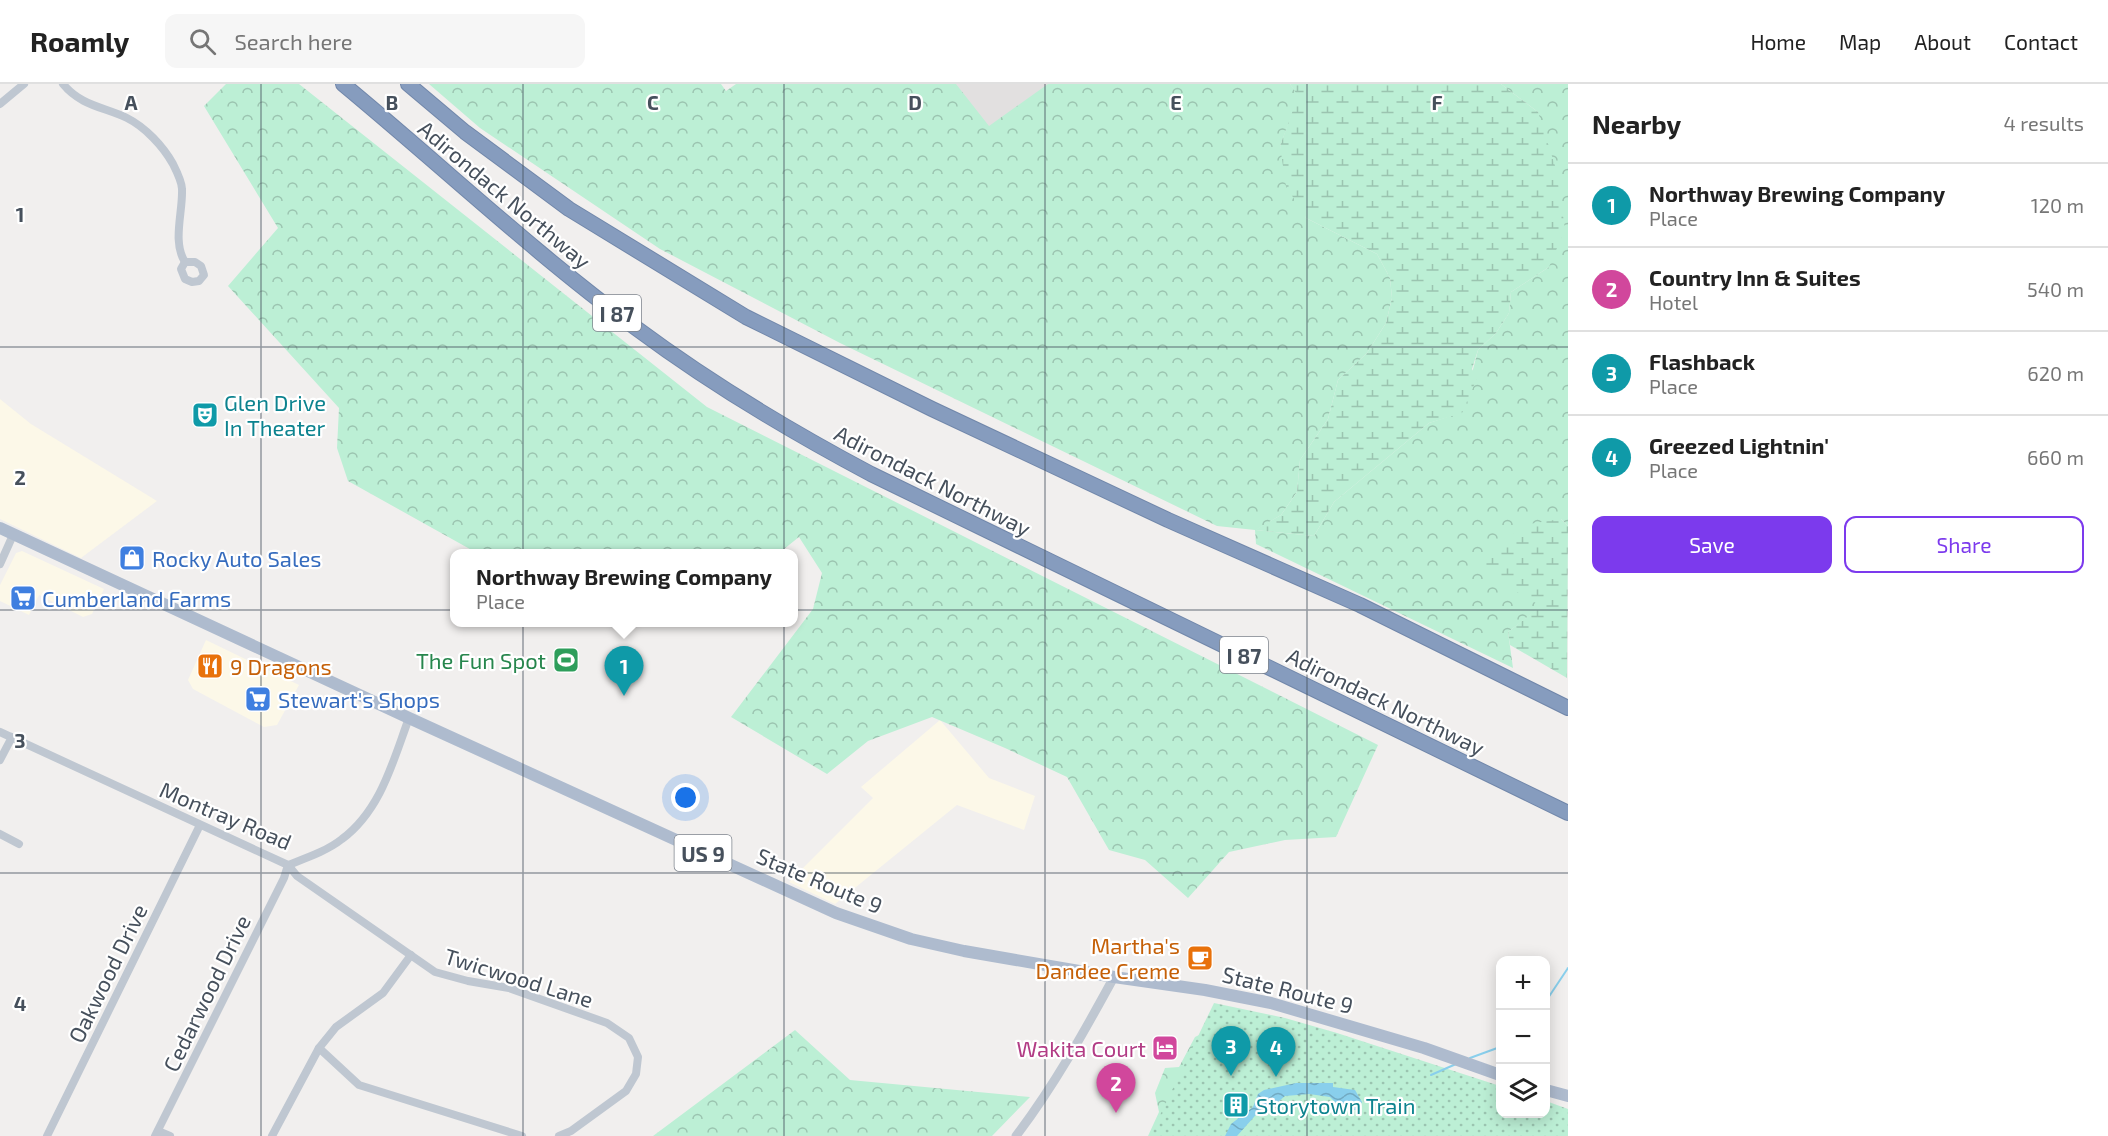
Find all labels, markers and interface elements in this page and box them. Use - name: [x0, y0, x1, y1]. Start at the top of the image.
- search box: [165, 14, 585, 68]
- text: Roamly: [30, 24, 129, 58]
- icon: search: [186, 25, 219, 58]
- text: Search here: [234, 28, 353, 54]
- text: Home: [1750, 29, 1806, 54]
- text: Map: [1839, 29, 1881, 54]
- text: About: [1914, 29, 1971, 54]
- text: Contact: [2004, 29, 2078, 54]
- text: A: [124, 90, 138, 114]
- text: B: [386, 90, 398, 114]
- text: C: [647, 90, 659, 114]
- text: D: [908, 90, 922, 114]
- text: E: [1170, 90, 1182, 114]
- text: F: [1431, 90, 1443, 114]
- text: Nearby: [1592, 108, 1681, 139]
- text: 4 results: [2004, 111, 2084, 135]
- street label: Adirondack Northway: [414, 114, 597, 274]
- text: Northway Brewing Company: [1649, 180, 1945, 206]
- text: 1: [1607, 193, 1616, 217]
- text: 120 m: [2031, 193, 2084, 217]
- text: 1: [16, 202, 24, 226]
- text: Place: [1649, 206, 1698, 230]
- text: Country Inn & Suites: [1649, 264, 1861, 290]
- text: 2: [1606, 277, 1617, 301]
- text: 540 m: [2027, 277, 2084, 301]
- text: Hotel: [1649, 290, 1698, 314]
- road number: I 87: [593, 295, 641, 331]
- text: Flashback: [1649, 348, 1755, 374]
- text: 3: [1606, 361, 1617, 385]
- text: 620 m: [2027, 361, 2084, 385]
- text: Place: [1649, 374, 1698, 398]
- place label: Glen Drive In Theater: [224, 389, 326, 440]
- theatre icon: Glen Drive In Theater: [190, 400, 220, 430]
- street label: Adirondack Northway: [831, 419, 1036, 541]
- text: Greezed Lightnin': [1649, 432, 1829, 458]
- text: 4: [1605, 445, 1618, 469]
- text: 660 m: [2027, 445, 2084, 469]
- text: Place: [1649, 458, 1698, 482]
- text: 2: [14, 465, 26, 489]
- button: Save: [1592, 516, 1832, 573]
- button: Share: [1844, 516, 2084, 573]
- shop icon: Rocky Auto Sales: [117, 543, 147, 573]
- place label: Rocky Auto Sales: [152, 545, 321, 571]
- popup: [450, 549, 798, 627]
- text: Northway Brewing Company: [476, 563, 772, 589]
- supermarket icon: Cumberland Farms: [8, 583, 38, 613]
- place label: Cumberland Farms: [42, 585, 231, 611]
- text: Place: [476, 589, 525, 613]
- road number: I 87: [1220, 637, 1268, 673]
- street label: Adirondack Northway: [1283, 642, 1489, 760]
- sports icon: The Fun Spot: [551, 645, 581, 675]
- pin: 1: [604, 646, 644, 696]
- place label: The Fun Spot: [416, 647, 546, 673]
- restaurant icon: 9 Dragons: [195, 651, 225, 681]
- place label: 9 Dragons: [230, 653, 332, 679]
- supermarket icon: Stewart's Shops: [243, 684, 273, 714]
- place label: Stewart's Shops: [278, 686, 440, 712]
- text: 3: [14, 728, 26, 752]
- street label: Montray Road: [156, 776, 296, 854]
- your location: [671, 783, 700, 812]
- road number: US 9: [674, 835, 732, 871]
- street label: State Route 9: [753, 842, 887, 918]
- street label: Oakwood Drive: [62, 900, 152, 1046]
- street label: Cedarwood Drive: [157, 911, 255, 1075]
- place label: Martha's Dandee Creme: [1035, 932, 1180, 983]
- street label: Twicwood Lane: [442, 942, 596, 1012]
- cafe icon: Martha's Dandee Creme: [1185, 943, 1215, 973]
- map controls: [1496, 956, 1550, 1118]
- button: +: [1496, 956, 1550, 1010]
- street label: State Route 9: [1220, 960, 1356, 1018]
- text: 4: [14, 991, 27, 1015]
- button: −: [1496, 1010, 1550, 1064]
- pin: 3: [1212, 1026, 1250, 1076]
- pin: 4: [1256, 1028, 1296, 1077]
- hotel icon: Wakita Court: [1150, 1033, 1180, 1063]
- place label: Wakita Court: [1017, 1035, 1146, 1061]
- pin: 2: [1096, 1064, 1136, 1113]
- button: layers: [1496, 1064, 1550, 1118]
- building icon: Storytown Train: [1221, 1090, 1251, 1120]
- place label: Storytown Train: [1256, 1092, 1416, 1118]

